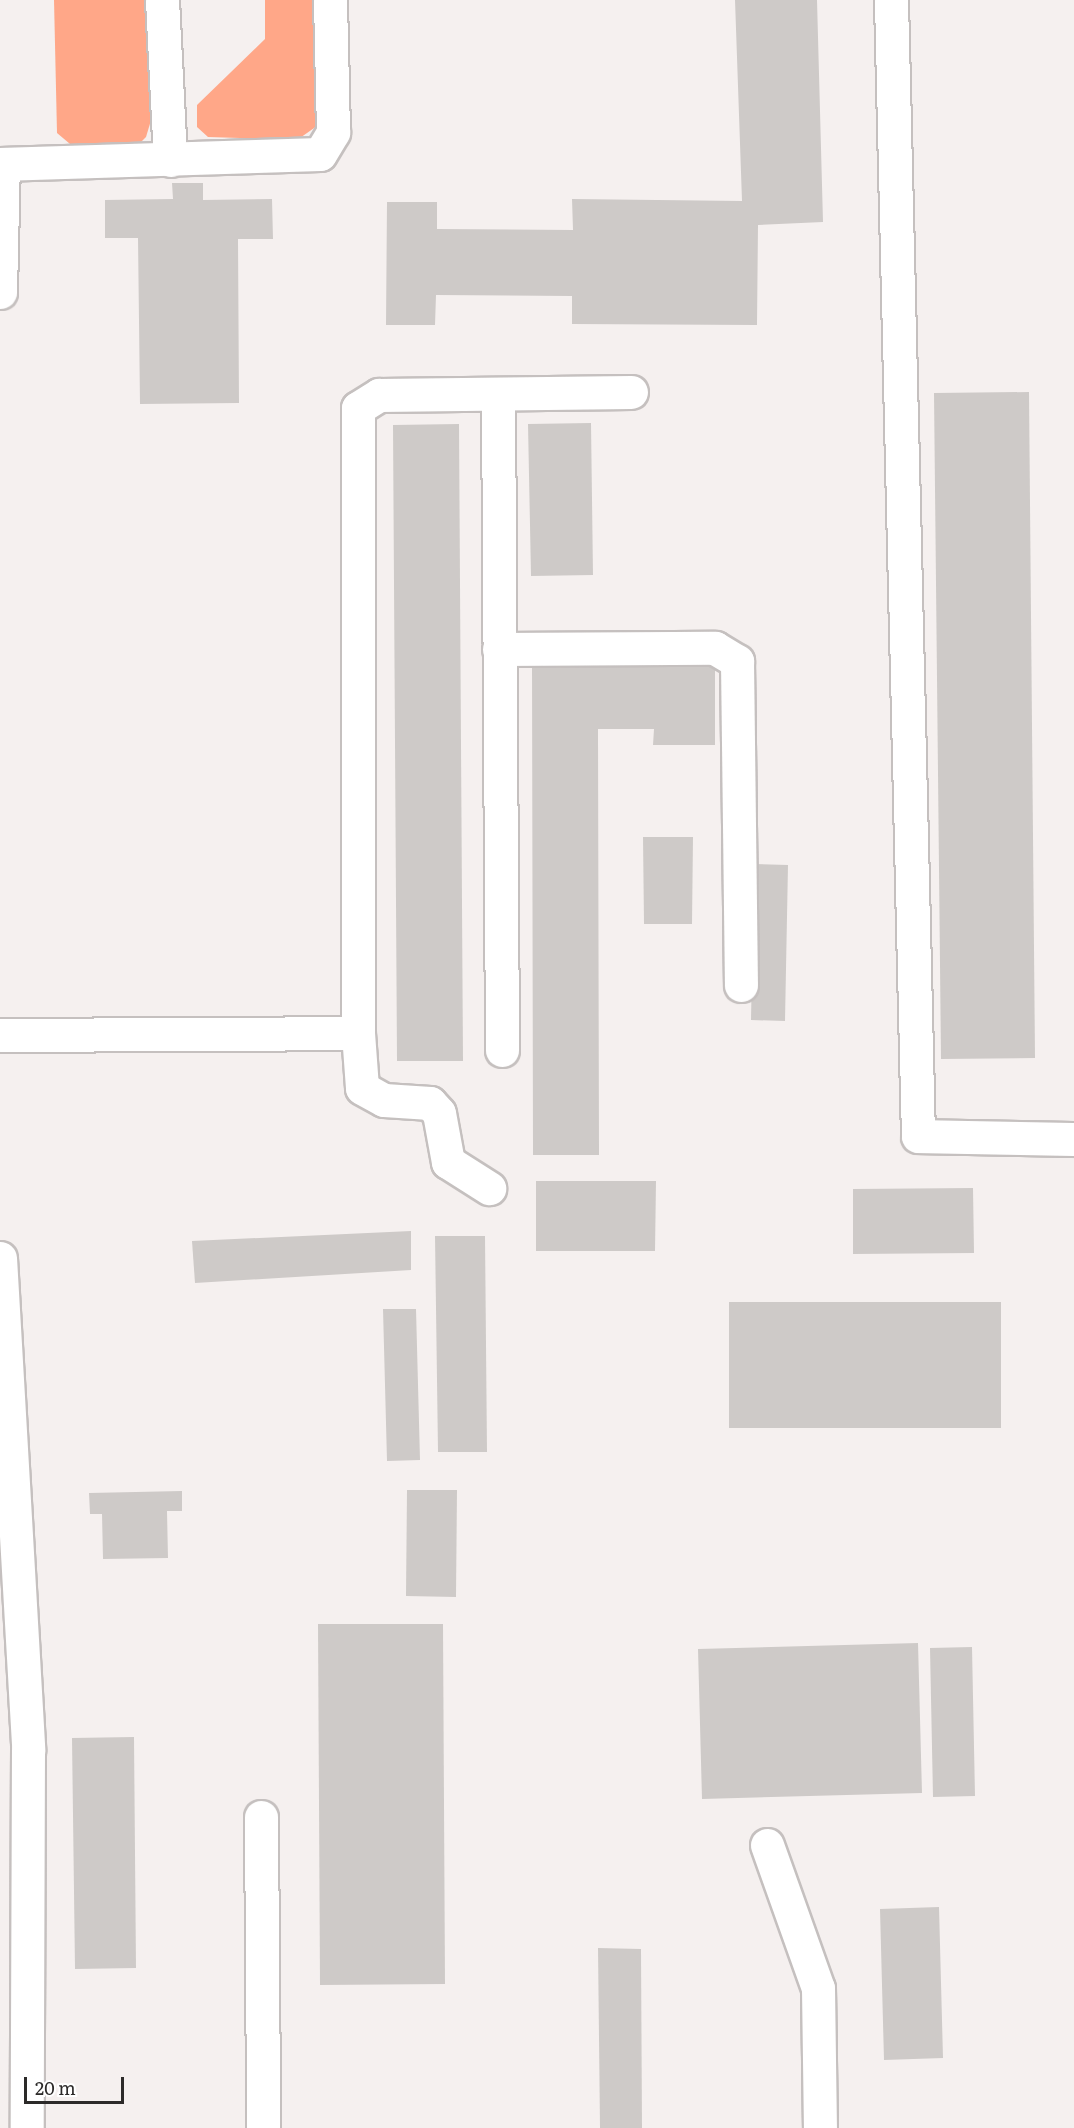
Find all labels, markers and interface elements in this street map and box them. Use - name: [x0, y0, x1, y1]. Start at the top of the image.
- scale bar: [27, 2065, 128, 2103]
- text: 20 m: [35, 2074, 76, 2101]

